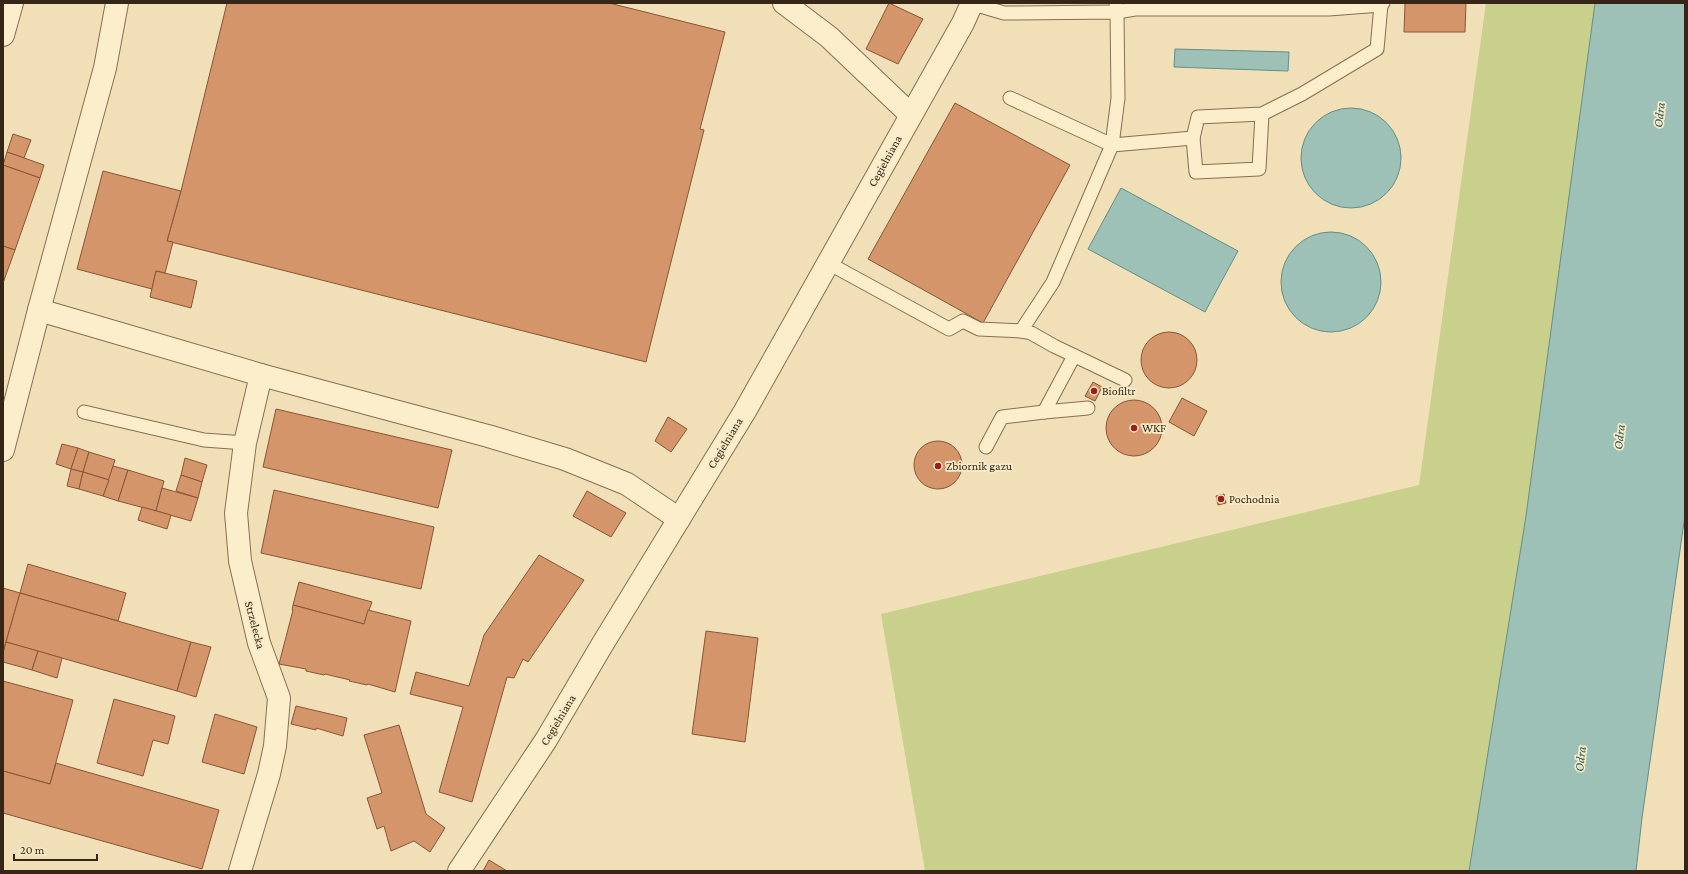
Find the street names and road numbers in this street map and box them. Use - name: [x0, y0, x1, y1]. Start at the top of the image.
- street label: Cegielniana: [865, 132, 905, 189]
- street label: Cegielniana: [704, 415, 746, 471]
- street label: Strzelecka: [242, 600, 268, 651]
- street label: Cegielniana: [537, 692, 579, 748]

